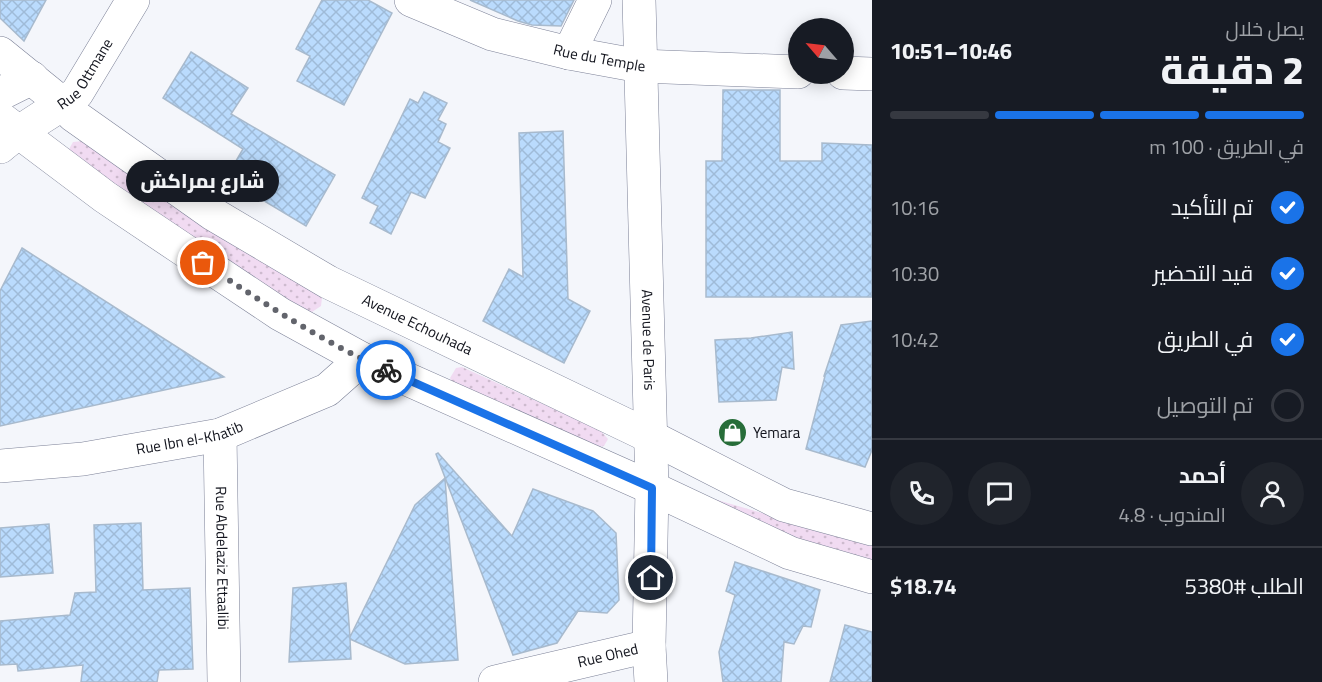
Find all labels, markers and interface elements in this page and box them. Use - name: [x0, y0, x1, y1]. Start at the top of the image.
- text: يصل خلال: [1225, 10, 1304, 47]
- north arrow: [788, 18, 854, 84]
- map controls: [788, 18, 854, 84]
- text: 10:46–10:51: [890, 30, 1012, 72]
- street label: Rue Ottmane: [50, 32, 121, 118]
- text: 2 دقيقة: [1161, 33, 1304, 106]
- street label: Rue du Temple: [550, 35, 646, 80]
- text: في الطريق · 100 m: [1149, 128, 1304, 165]
- callout: شارع بمراكش: [127, 161, 280, 203]
- text: شارع بمراكش: [141, 162, 264, 199]
- text: تم التأكيد: [1171, 186, 1253, 228]
- text: 10:16: [890, 189, 939, 226]
- icon: check: [1271, 191, 1304, 224]
- pin: [177, 237, 228, 288]
- icon: bag: [186, 246, 219, 279]
- text: قيد التحضير: [1153, 252, 1253, 294]
- text: 10:30: [890, 255, 939, 292]
- icon: check: [1271, 257, 1304, 290]
- street label: Avenue Echouhada: [357, 285, 478, 364]
- street label: Avenue de Paris: [633, 289, 664, 391]
- text: في الطريق: [1157, 318, 1253, 360]
- text: 10:42: [890, 321, 939, 358]
- icon: check: [1271, 323, 1304, 356]
- courier: [356, 340, 416, 400]
- icon: bike: [370, 354, 403, 387]
- text: تم التوصيل: [1157, 384, 1253, 426]
- street label: Rue Ibn el-Khatib: [134, 412, 248, 463]
- shop icon: Yemara: [716, 417, 748, 449]
- place label: Yemara: [753, 418, 801, 447]
- text: أحمد: [1179, 454, 1226, 496]
- button: phone: [890, 462, 953, 525]
- button: chat: [968, 462, 1031, 525]
- button: person: [1241, 462, 1304, 525]
- street label: Rue Abdelaziz Ettaalibi: [207, 486, 238, 630]
- text: المندوب · 4.8: [1118, 496, 1226, 533]
- pin: [625, 552, 676, 603]
- icon: home: [634, 561, 667, 594]
- text: $18.74: [890, 565, 956, 607]
- text: الطلب #5380: [1184, 565, 1304, 607]
- street label: Rue Ohed: [575, 634, 641, 676]

